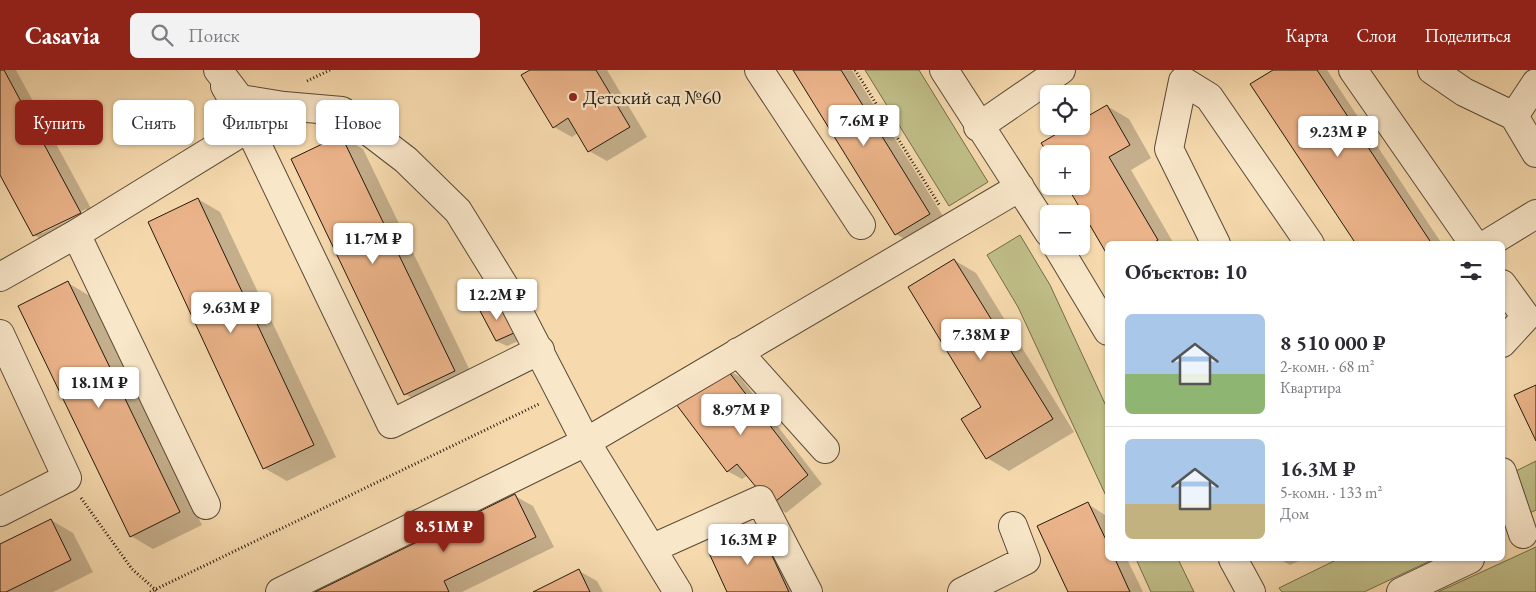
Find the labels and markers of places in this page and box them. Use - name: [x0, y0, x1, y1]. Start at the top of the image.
- place label: Детский сад №60: [583, 84, 721, 110]
- marker: Детский сад №60: [567, 91, 579, 103]
- pin: 7.6M ₽: [823, 104, 905, 147]
- pin: 9.23M ₽: [1292, 116, 1384, 158]
- pin: 11.7M ₽: [327, 222, 419, 265]
- pin: 12.2M ₽: [451, 278, 543, 321]
- pin: 9.63M ₽: [185, 292, 277, 334]
- pin: 7.38M ₽: [935, 318, 1027, 361]
- pin: 18.1M ₽: [53, 366, 145, 409]
- pin: 8.97M ₽: [695, 394, 787, 436]
- pin: 8.51M ₽: [398, 510, 490, 553]
- pin: 16.3M ₽: [702, 524, 794, 566]

